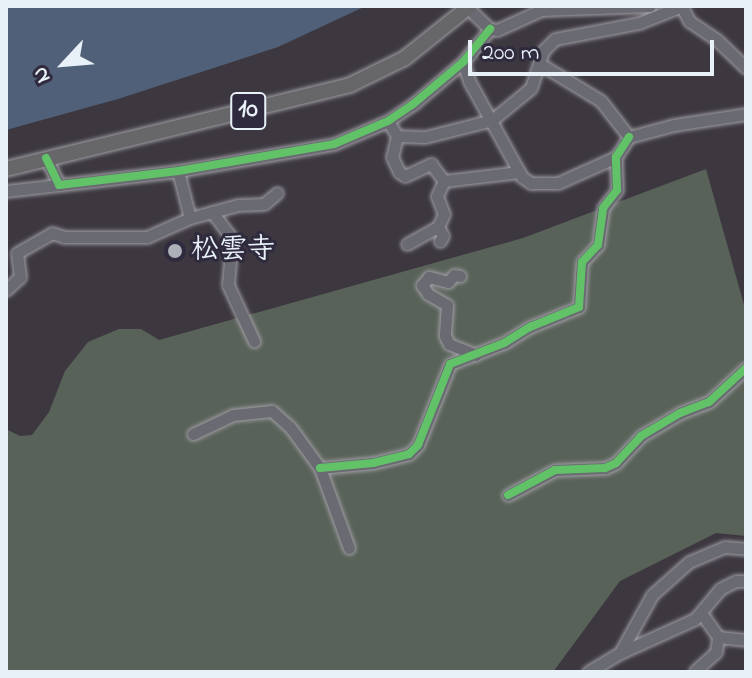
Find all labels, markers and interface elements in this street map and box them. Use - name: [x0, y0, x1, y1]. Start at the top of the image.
- north arrow: [24, 24, 104, 104]
- scale bar: [472, 24, 718, 74]
- text: 200 m: [482, 36, 539, 71]
- text: N: [25, 61, 60, 88]
- road number: 10: [230, 89, 266, 133]
- place label: 松雲寺: [191, 234, 275, 268]
- marker: 松雲寺: [166, 242, 184, 260]

